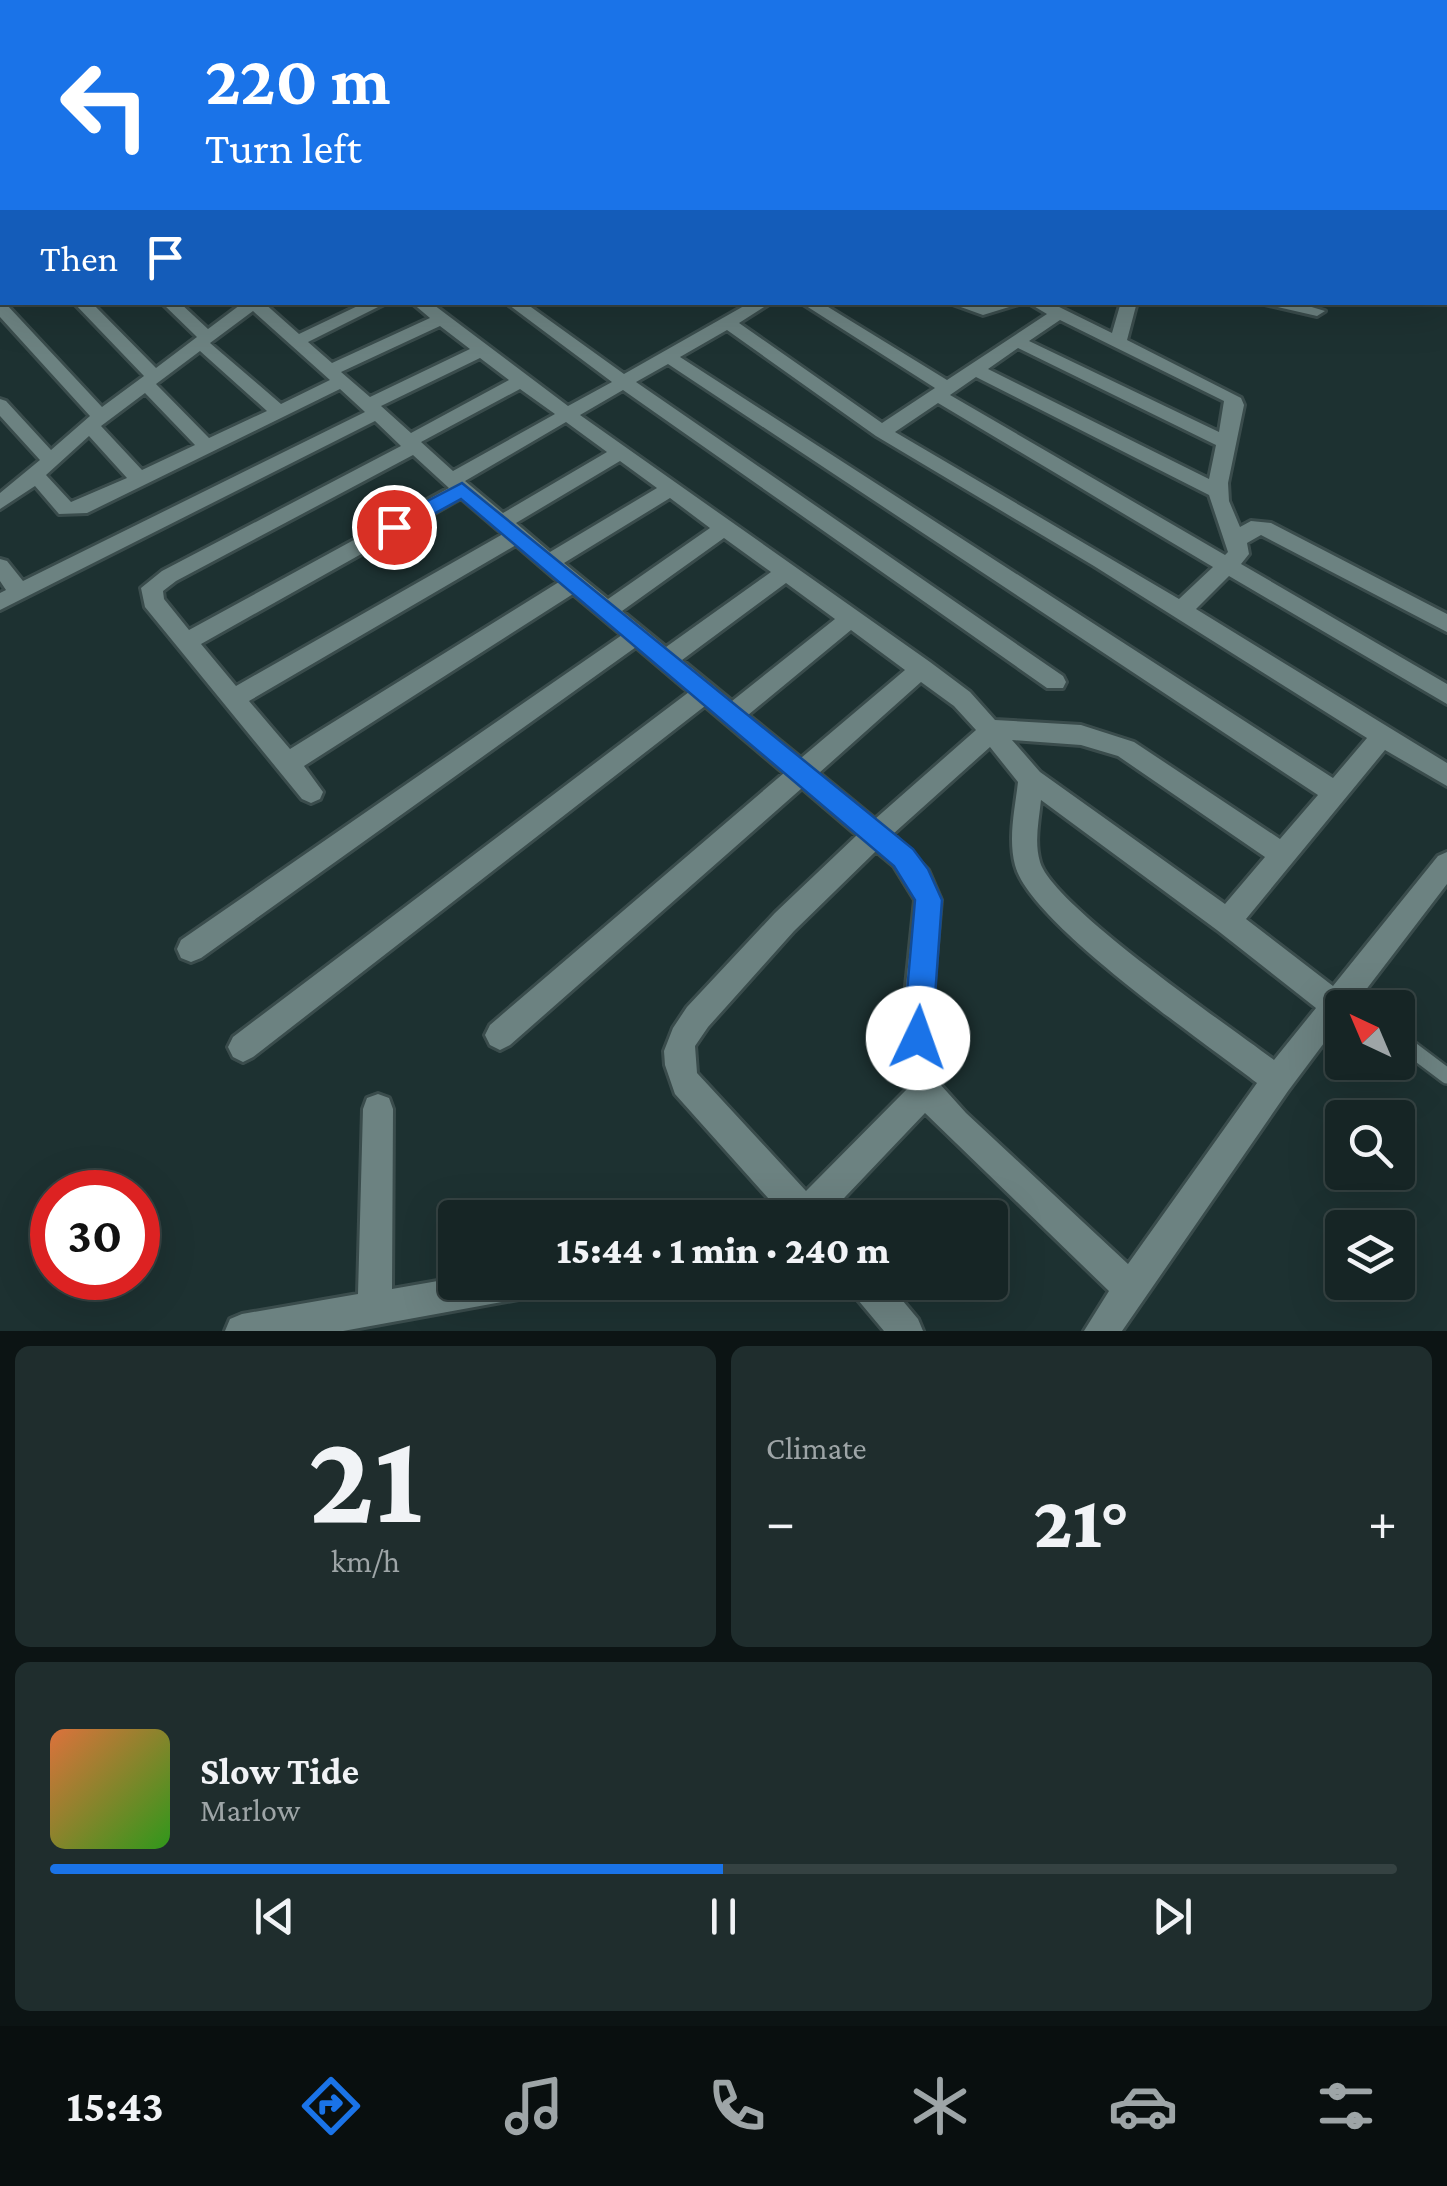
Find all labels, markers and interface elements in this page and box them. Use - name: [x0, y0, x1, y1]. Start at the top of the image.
- icon: left: [40, 40, 170, 170]
- text: 220 m: [205, 41, 391, 119]
- text: Turn left: [205, 123, 362, 173]
- icon: arrive: [138, 230, 193, 285]
- text: Then: [40, 237, 118, 279]
- pin: [352, 485, 437, 570]
- icon: arrive: [367, 500, 422, 555]
- position arrow: [866, 986, 970, 1090]
- north arrow: [1325, 990, 1415, 1080]
- map controls: [1325, 990, 1415, 1300]
- button: search: [1325, 1100, 1415, 1190]
- speed limit sign: 30: [30, 1170, 160, 1300]
- button: layers: [1325, 1210, 1415, 1300]
- text: 15:44 · 1 min · 240 m: [556, 1229, 890, 1271]
- text: 21: [308, 1405, 423, 1550]
- text: Climate: [766, 1430, 867, 1466]
- text: 21°: [1033, 1480, 1130, 1563]
- text: −: [766, 1491, 795, 1552]
- text: +: [1368, 1491, 1397, 1552]
- text: km/h: [331, 1543, 400, 1579]
- text: Slow Tide: [200, 1750, 359, 1792]
- text: Marlow: [200, 1792, 300, 1828]
- icon: previous: [247, 1889, 302, 1944]
- icon: pause: [696, 1889, 751, 1944]
- icon: next: [1145, 1889, 1200, 1944]
- icon: directions: [296, 2071, 366, 2141]
- icon: music: [499, 2071, 569, 2141]
- icon: phone: [702, 2071, 772, 2141]
- icon: climate: [905, 2071, 975, 2141]
- icon: car: [1108, 2071, 1178, 2141]
- icon: filters: [1311, 2071, 1381, 2141]
- text: 15:43: [66, 2081, 164, 2131]

